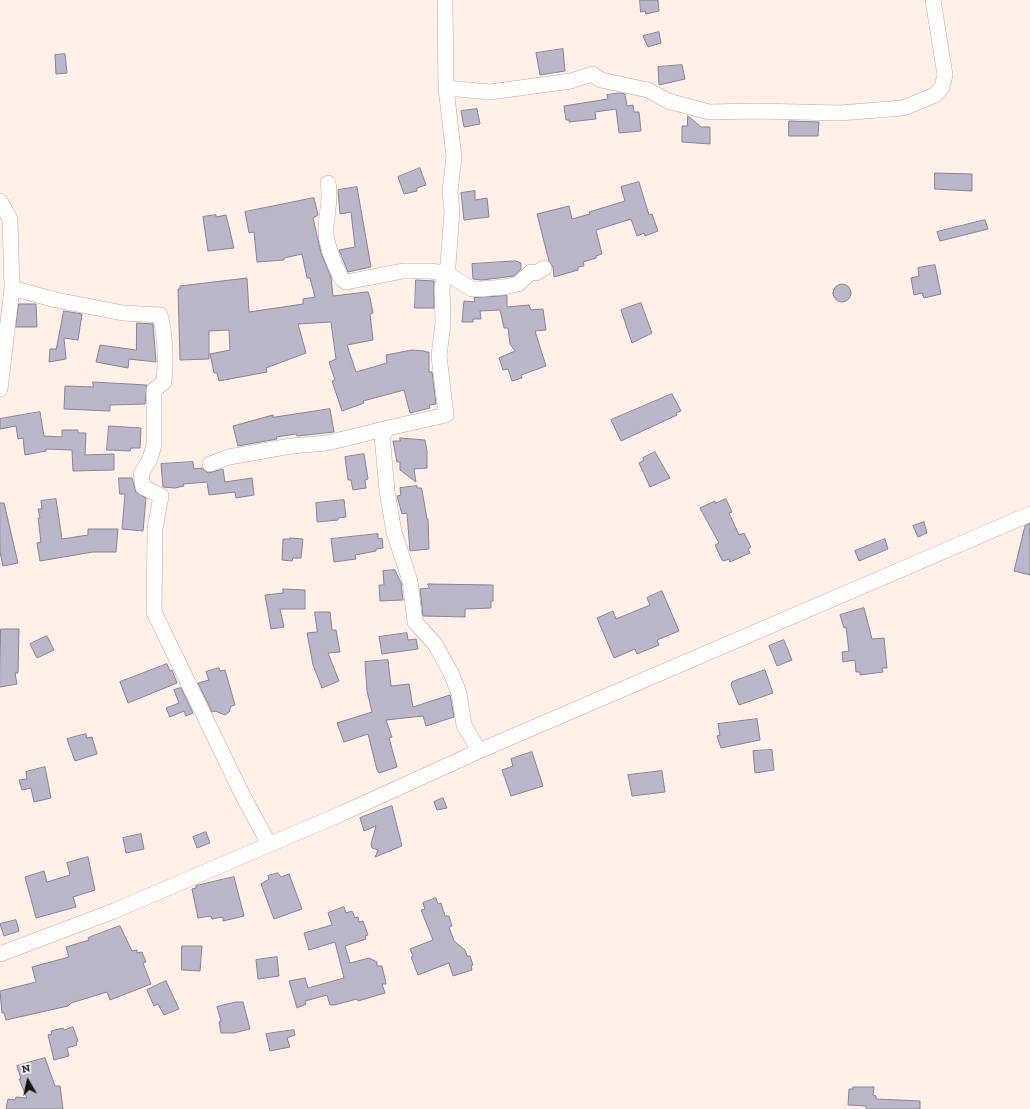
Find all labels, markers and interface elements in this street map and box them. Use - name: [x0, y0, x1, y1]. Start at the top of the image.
- north arrow: [8, 1061, 48, 1101]
- text: N: [21, 1062, 31, 1076]

